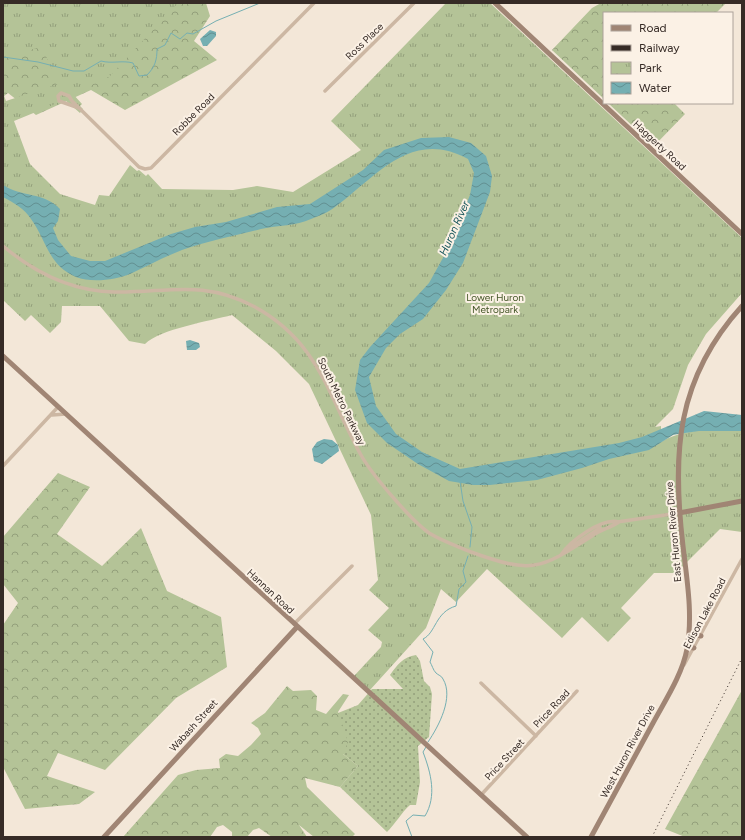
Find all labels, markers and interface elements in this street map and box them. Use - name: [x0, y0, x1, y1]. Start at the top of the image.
- legend: [603, 12, 733, 104]
- street label: Ross Place: [343, 20, 386, 63]
- text: Road: [639, 21, 667, 35]
- text: Railway: [639, 41, 680, 55]
- text: Park: [639, 61, 662, 75]
- text: Water: [639, 81, 671, 95]
- street label: Robbe Road: [169, 90, 217, 138]
- street label: Haggerty Road: [630, 118, 689, 173]
- water label: Huron River: [437, 198, 473, 257]
- park label: Lower Huron Metropark: [466, 291, 524, 316]
- street label: South Metro Parkway: [315, 355, 369, 448]
- street label: East Huron River Drive: [663, 481, 684, 583]
- street label: Hannan Road: [244, 566, 297, 617]
- street label: Edison Lake Road: [680, 575, 729, 651]
- street label: Price Road: [530, 686, 573, 730]
- street label: Wabash Street: [166, 696, 220, 754]
- street label: West Huron River Drive: [597, 702, 658, 800]
- street label: Price Street: [482, 735, 527, 783]

